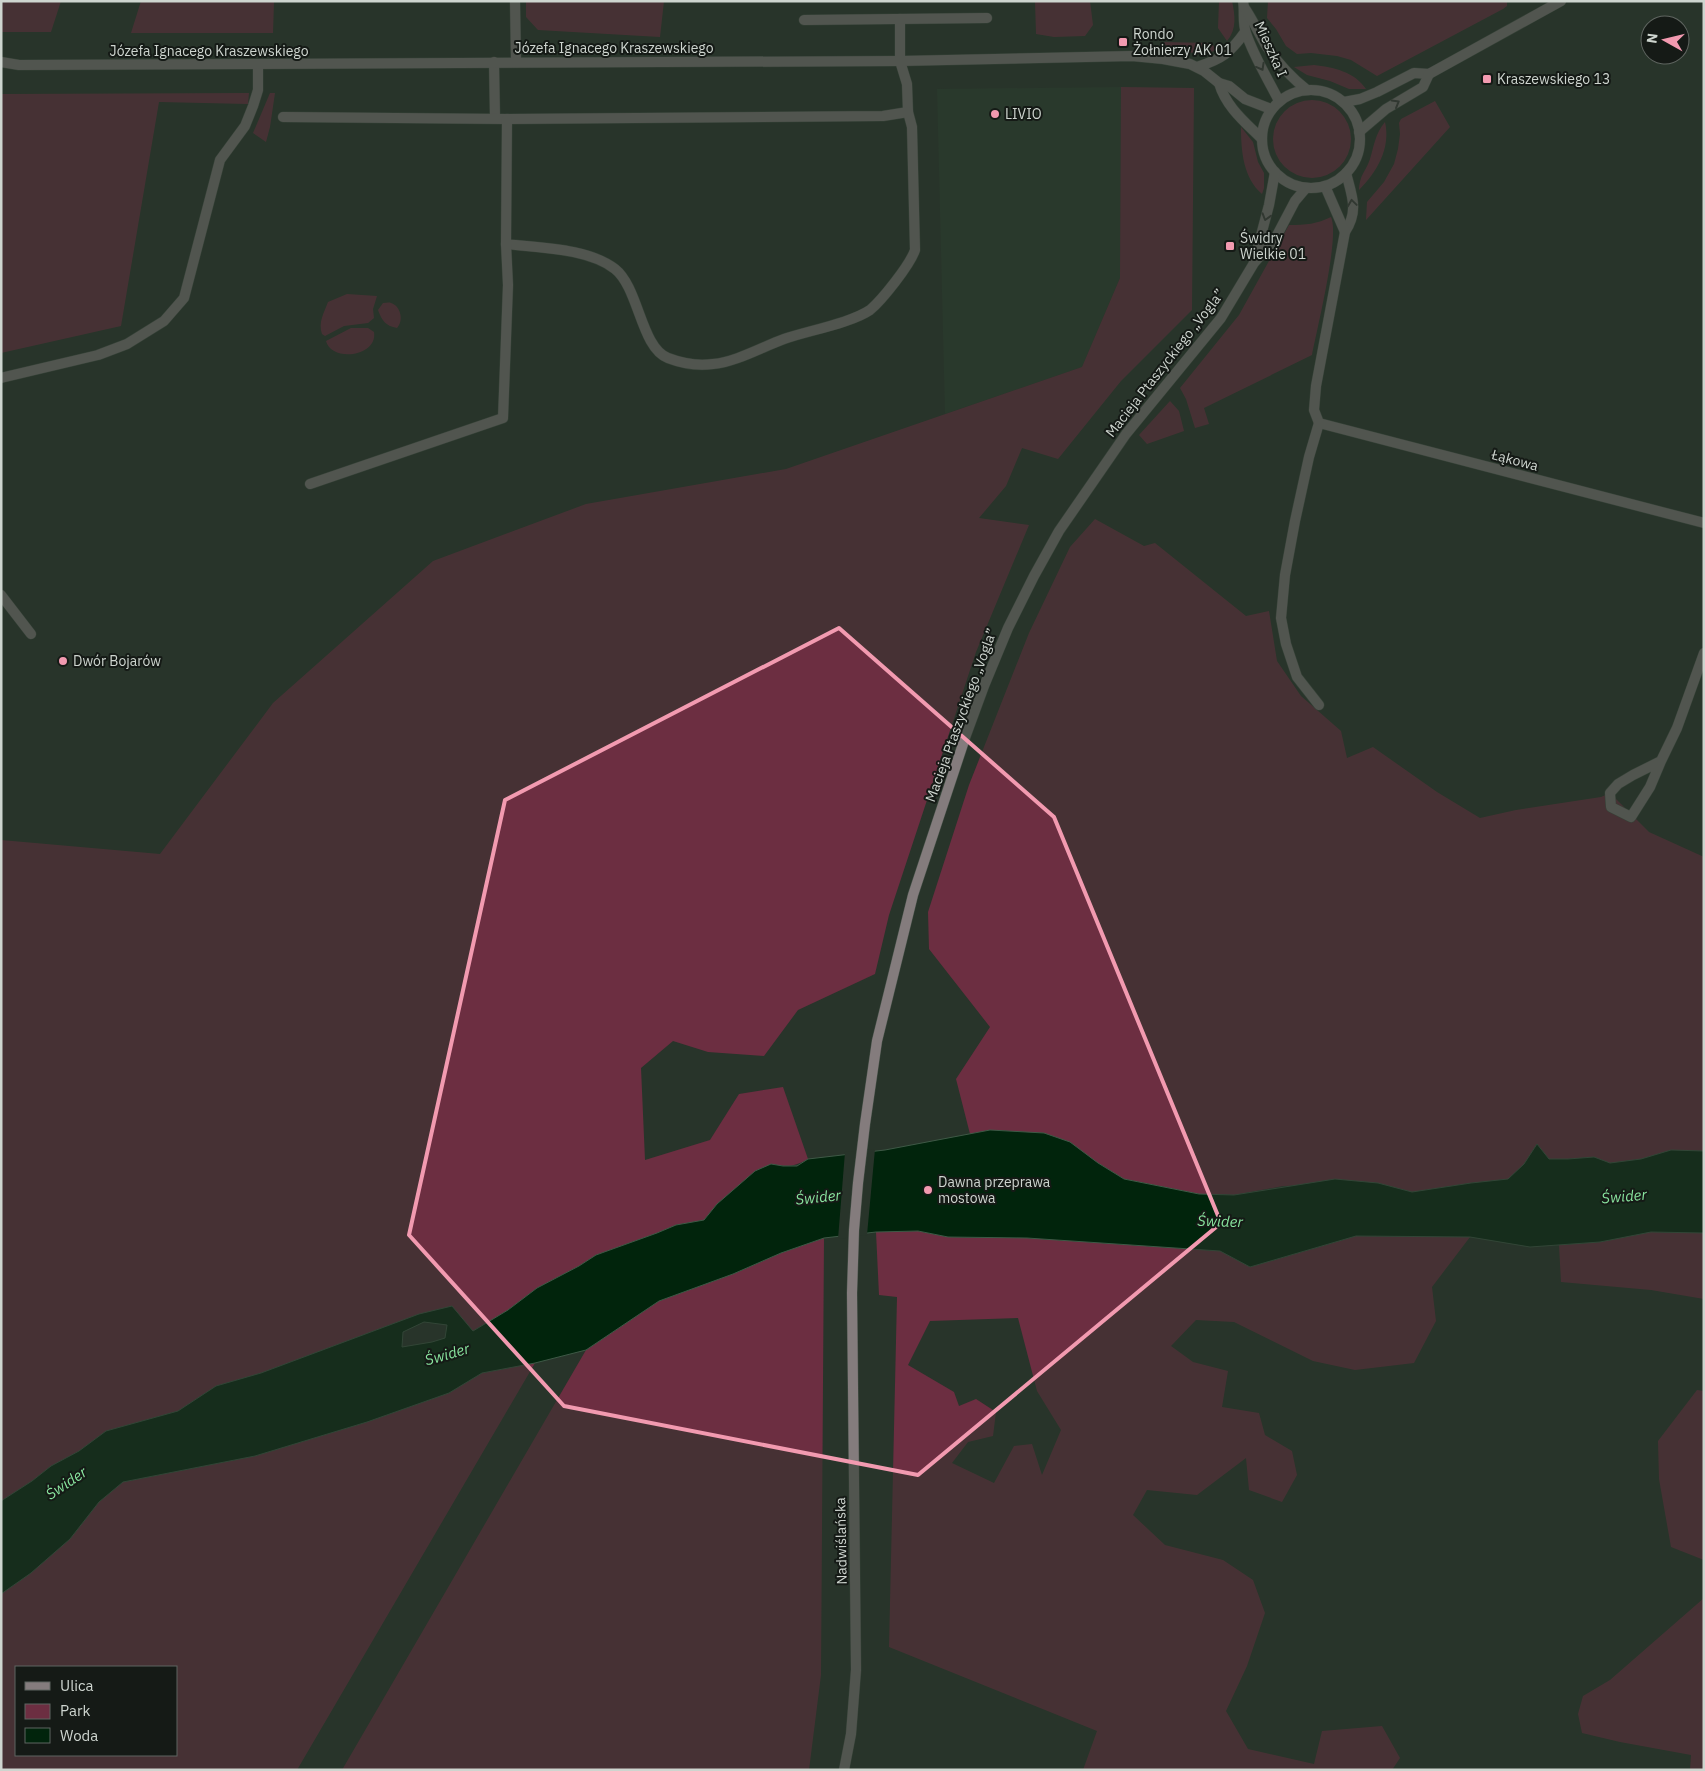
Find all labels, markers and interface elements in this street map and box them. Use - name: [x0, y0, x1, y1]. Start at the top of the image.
- north arrow: [1640, 15, 1690, 65]
- street label: Mieszka I: [1251, 18, 1291, 80]
- place label: Rondo Żołnierzy AK 01: [1133, 25, 1232, 59]
- text: N: [1643, 32, 1662, 44]
- marker: Rondo Żołnierzy AK 01: [1117, 36, 1129, 48]
- street label: Józefa Ignacego Kraszewskiego: [515, 39, 714, 57]
- street label: Józefa Ignacego Kraszewskiego: [110, 42, 309, 60]
- one-way arrow: [1255, 62, 1265, 71]
- place label: Kraszewskiego 13: [1497, 70, 1610, 88]
- marker: Kraszewskiego 13: [1481, 73, 1493, 85]
- one-way arrow: [1390, 100, 1399, 110]
- place label: LIVIO: [1005, 105, 1042, 123]
- marker: LIVIO: [989, 108, 1001, 120]
- one-way arrow: [1348, 199, 1358, 208]
- one-way arrow: [1261, 213, 1271, 221]
- place label: Świdry Wielkie 01: [1240, 228, 1306, 263]
- marker: Świdry Wielkie 01: [1224, 240, 1236, 252]
- street label: Macieja Ptaszyckiego „Vogla”: [1101, 285, 1229, 441]
- street label: Łąkowa: [1489, 445, 1541, 475]
- street label: Macieja Ptaszyckiego „Vogla”: [921, 626, 1001, 804]
- place label: Dwór Bojarów: [73, 652, 161, 670]
- marker: Dwór Bojarów: [57, 655, 69, 667]
- place label: Dawna przeprawa mostowa: [938, 1173, 1051, 1207]
- marker: Dawna przeprawa mostowa: [922, 1184, 934, 1196]
- water label: Świder: [794, 1185, 842, 1209]
- water label: Świder: [1600, 1185, 1648, 1207]
- water label: Świder: [1197, 1211, 1244, 1231]
- water label: Świder: [422, 1338, 472, 1369]
- water label: Świder: [42, 1462, 91, 1504]
- street label: Nadwiślańska: [831, 1497, 851, 1585]
- legend: [15, 1666, 178, 1756]
- text: Ulica: [60, 1676, 94, 1695]
- text: Park: [60, 1701, 90, 1720]
- text: Woda: [60, 1726, 98, 1745]

